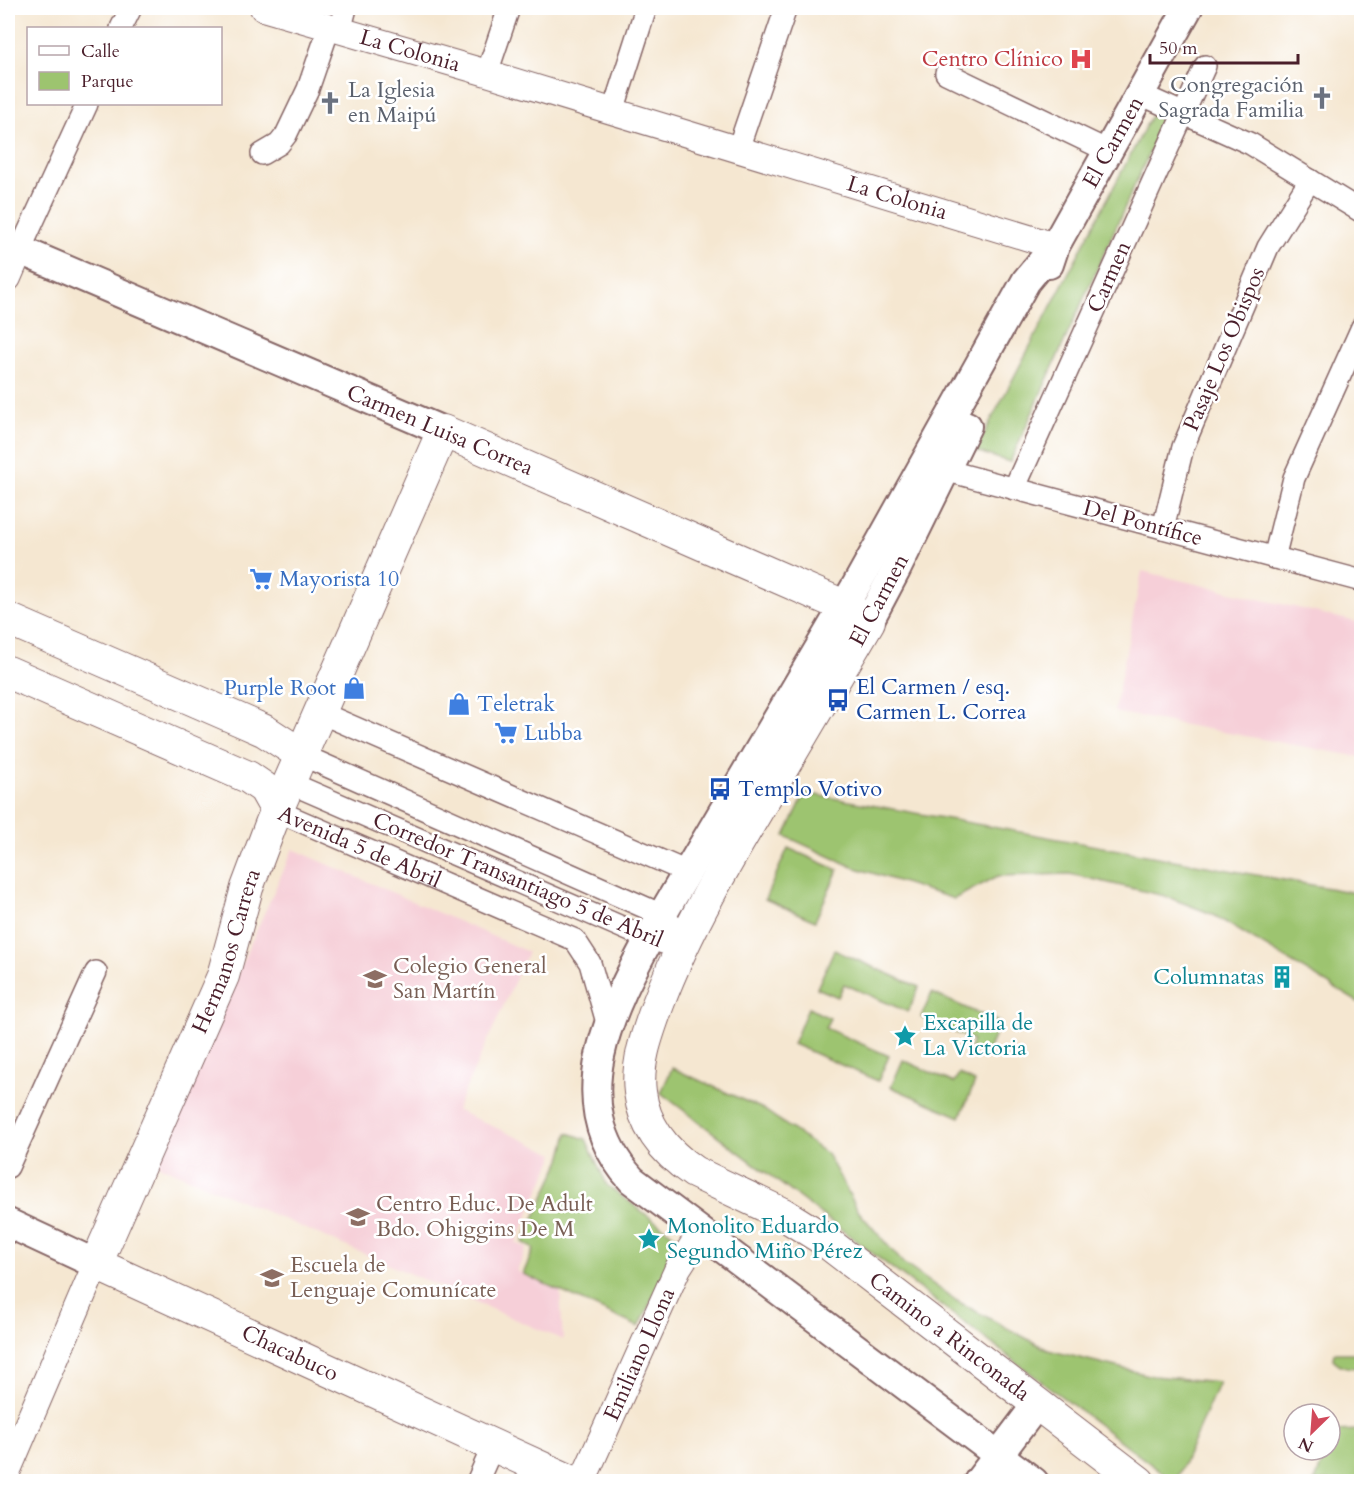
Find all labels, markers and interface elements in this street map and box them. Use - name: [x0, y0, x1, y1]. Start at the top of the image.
- street label: La Colonia: [356, 22, 464, 80]
- legend: [27, 27, 222, 105]
- scale bar: [1150, 27, 1298, 65]
- text: 50 m: [1159, 36, 1198, 61]
- text: Calle: [81, 39, 120, 64]
- place label: Centro Clínico: [922, 44, 1063, 74]
- hospital icon: Centro Clínico: [1068, 46, 1094, 72]
- text: Parque: [81, 69, 134, 94]
- place label: Congregación Sagrada Familia: [1158, 70, 1304, 125]
- place label: La Iglesia en Maipú: [348, 75, 437, 130]
- church icon: Congregación Sagrada Familia: [1309, 85, 1335, 111]
- church icon: La Iglesia en Maipú: [317, 90, 343, 116]
- street label: El Carmen: [1075, 90, 1151, 193]
- street label: La Colonia: [843, 169, 951, 227]
- street label: Carmen: [1080, 236, 1138, 318]
- street label: Pasaje Los Obispos: [1176, 262, 1272, 436]
- street label: Carmen Luisa Correa: [342, 377, 538, 483]
- street label: Del Pontífice: [1080, 493, 1206, 553]
- street label: El Carmen: [842, 548, 916, 651]
- place label: Mayorista 10: [279, 564, 399, 594]
- supermarket icon: Mayorista 10: [248, 566, 274, 592]
- place label: El Carmen / esq. Carmen L. Correa: [856, 672, 1027, 727]
- place label: Purple Root: [224, 673, 336, 703]
- shop icon: Purple Root: [341, 675, 367, 701]
- bus stop icon: El Carmen / esq. Carmen L. Correa: [825, 687, 851, 713]
- place label: Teletrak: [477, 689, 555, 719]
- shop icon: Teletrak: [446, 691, 472, 717]
- place label: Lubba: [524, 718, 583, 748]
- supermarket icon: Lubba: [493, 720, 519, 746]
- place label: Templo Votivo: [738, 774, 882, 804]
- bus stop icon: Templo Votivo: [707, 776, 733, 802]
- street label: Avenida 5 de Abril: [273, 798, 446, 895]
- street label: Corredor Transantiago 5 de Abril: [368, 805, 668, 955]
- street label: Hermanos Carrera: [185, 864, 268, 1038]
- place label: Colegio General San Martín: [393, 951, 547, 1006]
- place label: Columnatas: [1153, 962, 1264, 992]
- building icon: Columnatas: [1269, 964, 1295, 990]
- school or university icon: Colegio General San Martín: [362, 966, 388, 992]
- place label: Excapilla de La Victoria: [923, 1008, 1033, 1063]
- place icon: Excapilla de La Victoria: [892, 1023, 918, 1049]
- place label: Centro Educ. De Adult Bdo. Ohiggins De M: [376, 1189, 593, 1244]
- school or university icon: Centro Educ. De Adult Bdo. Ohiggins De M: [345, 1204, 371, 1230]
- place label: Monolito Eduardo Segundo Miño Pérez: [667, 1211, 863, 1266]
- place icon: Monolito Eduardo Segundo Miño Pérez: [636, 1226, 662, 1252]
- place label: Escuela de Lenguaje Comunícate: [290, 1250, 496, 1305]
- school or university icon: Escuela de Lenguaje Comunícate: [259, 1265, 285, 1291]
- street label: Camino a Rinconada: [863, 1265, 1037, 1408]
- street label: Emiliano Llona: [596, 1282, 682, 1426]
- street label: Chacabuco: [237, 1317, 343, 1389]
- north arrow: [1282, 1402, 1342, 1462]
- text: N: [1295, 1432, 1317, 1458]

